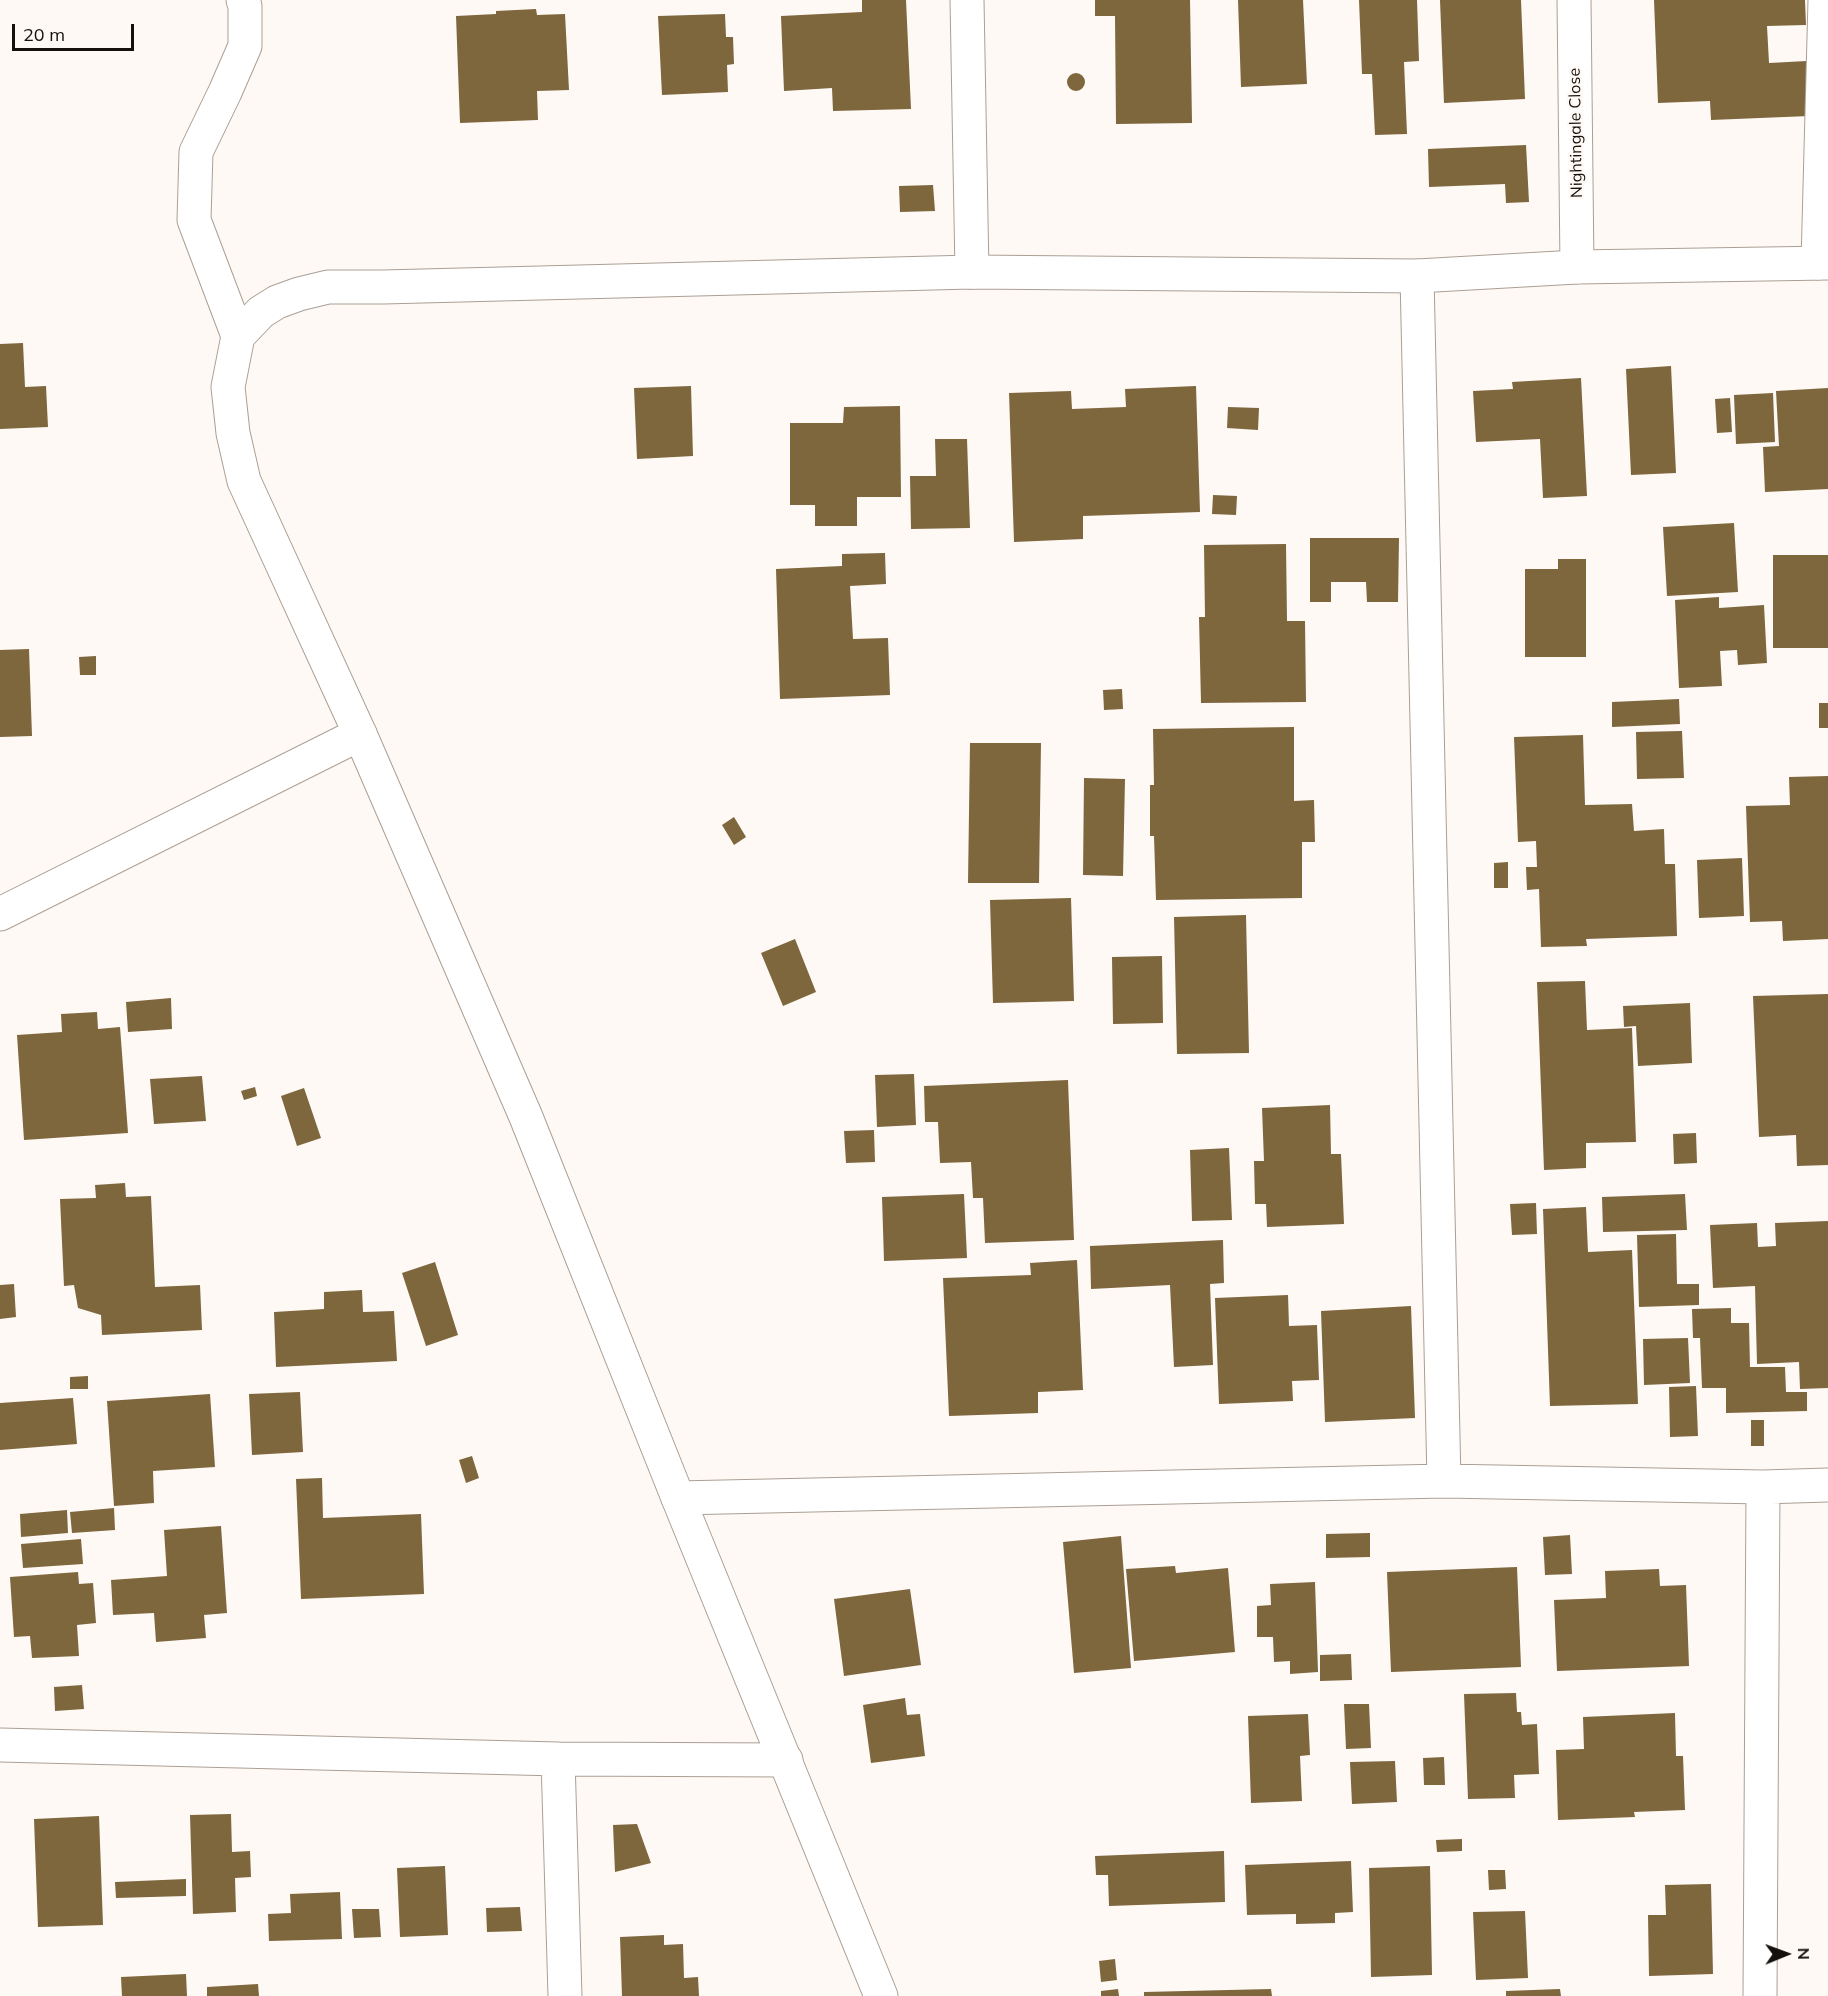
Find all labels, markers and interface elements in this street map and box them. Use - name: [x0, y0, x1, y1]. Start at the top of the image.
- scale bar: [15, 12, 136, 50]
- text: 20 m: [23, 23, 65, 46]
- street label: Nightingale Close: [1565, 68, 1587, 198]
- north arrow: [1756, 1924, 1816, 1984]
- text: N: [1794, 1947, 1814, 1960]

